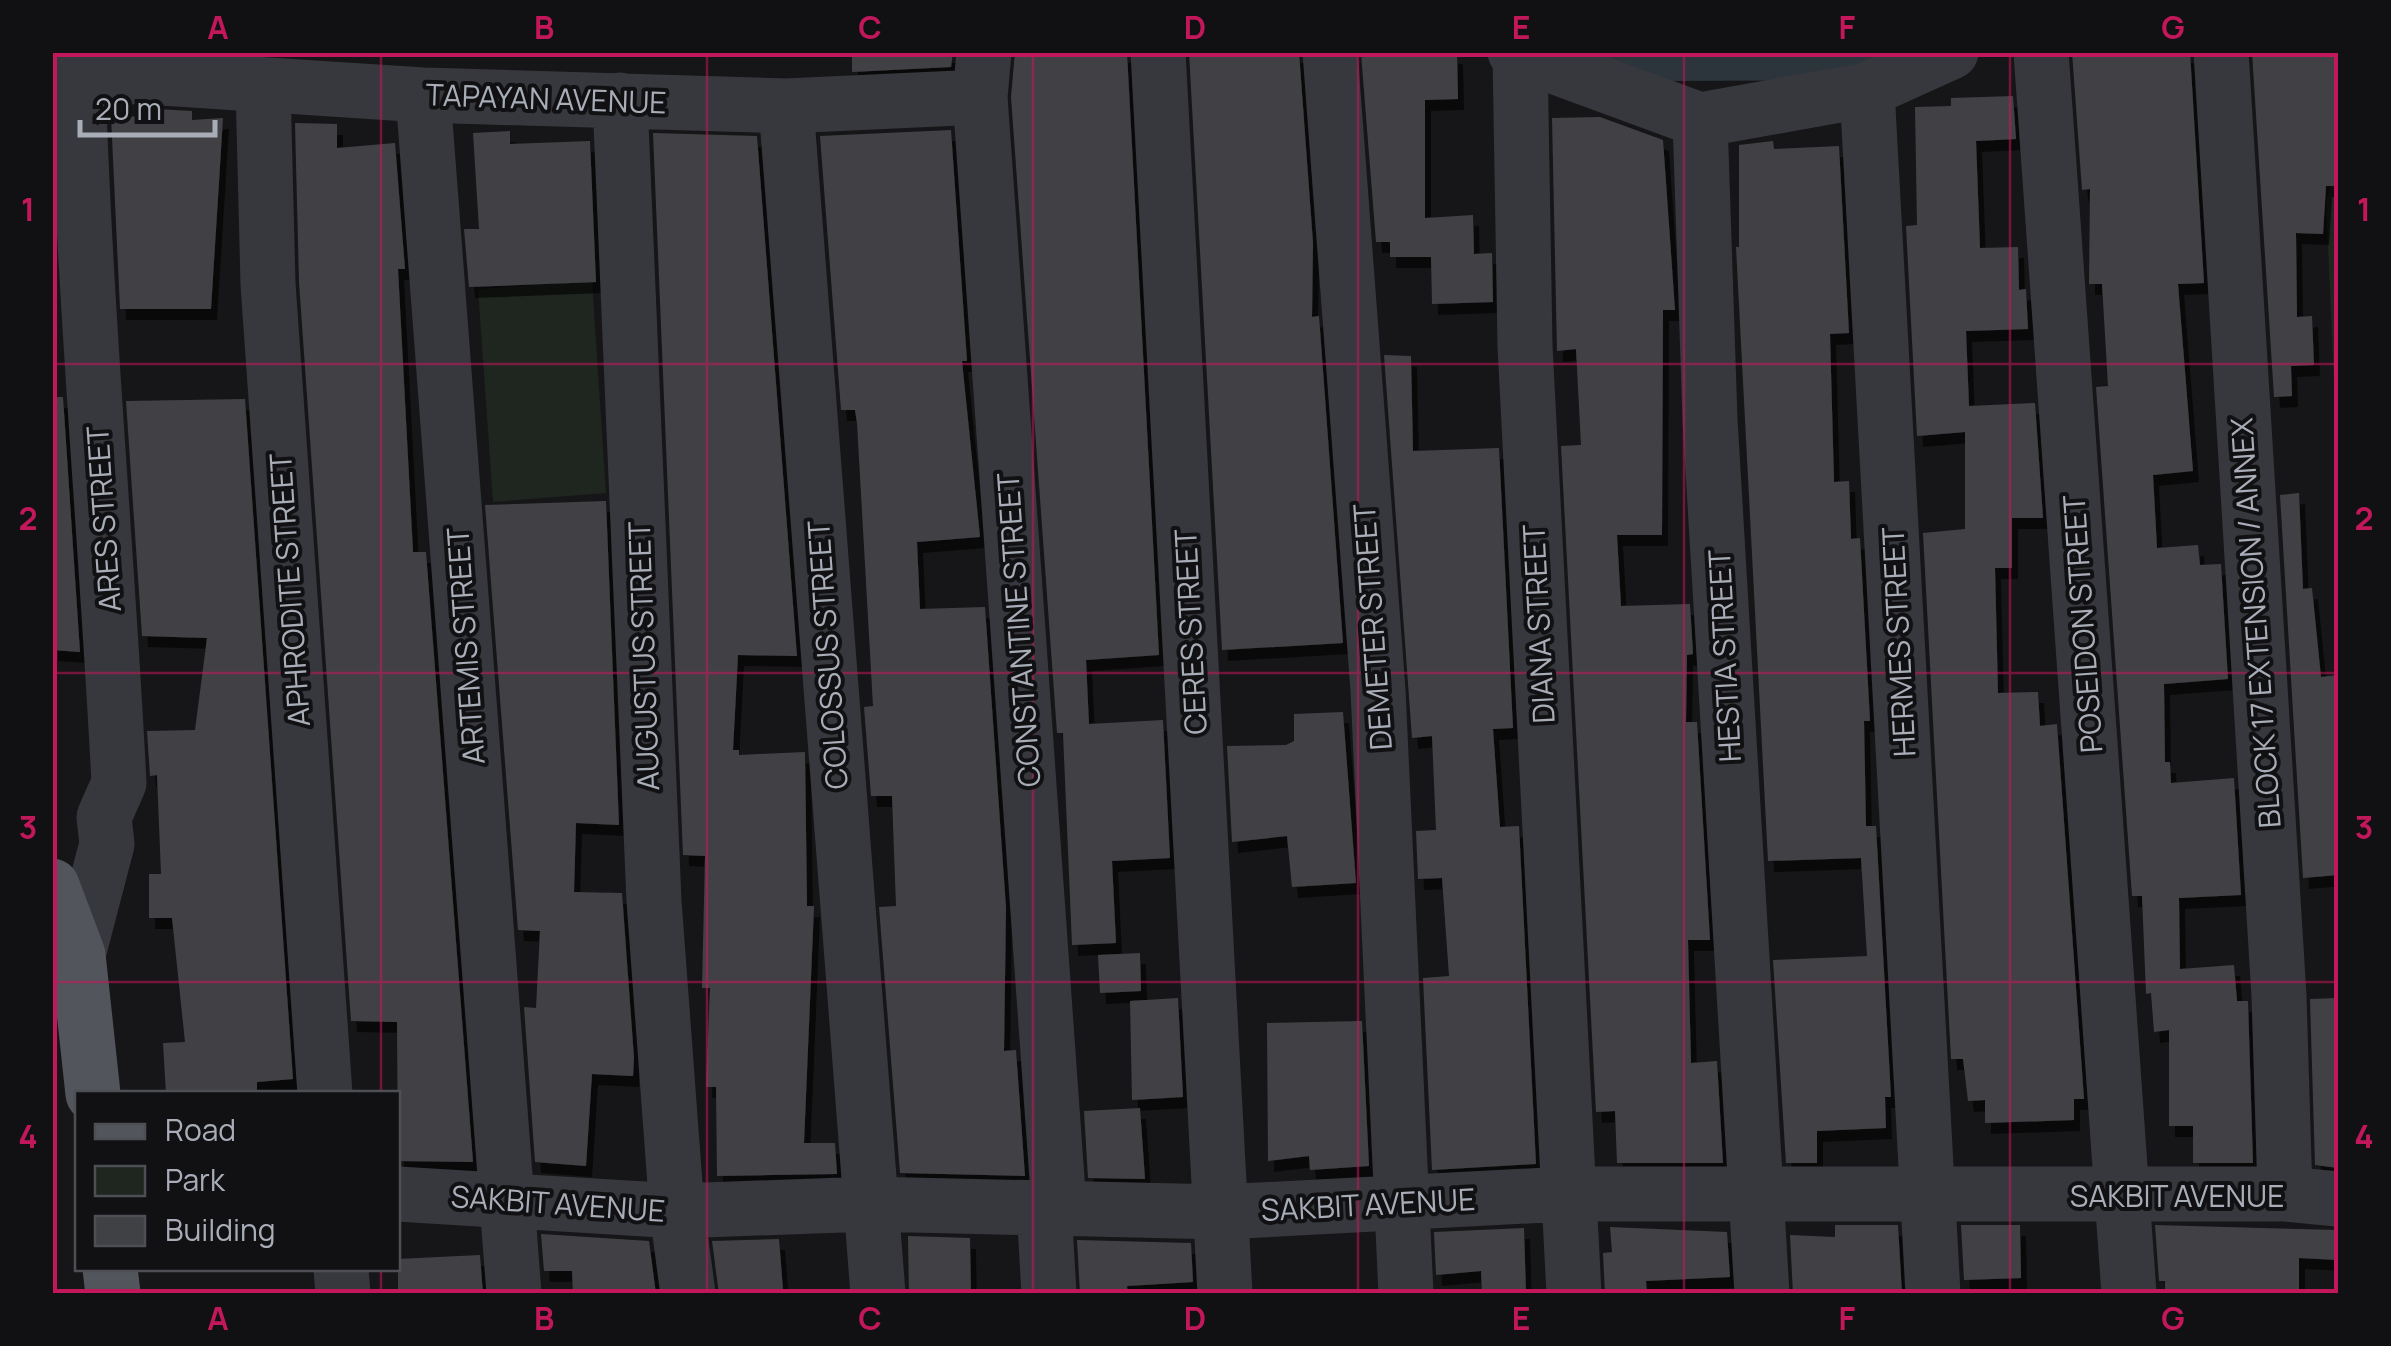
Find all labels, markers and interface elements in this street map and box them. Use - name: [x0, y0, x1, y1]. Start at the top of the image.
- text: A: [207, 5, 229, 49]
- text: B: [534, 5, 554, 49]
- text: C: [858, 5, 882, 49]
- text: D: [1184, 5, 1206, 49]
- text: E: [1512, 5, 1530, 49]
- text: F: [1839, 5, 1856, 49]
- text: G: [2161, 5, 2185, 49]
- street label: TAPAYAN AVENUE: [425, 73, 667, 123]
- scale bar: [80, 75, 215, 137]
- text: 20 m: [95, 88, 162, 129]
- text: 1: [21, 187, 35, 231]
- text: 1: [2357, 187, 2371, 231]
- street label: BLOCK 17 EXTENSION / ANNEX: [2220, 417, 2290, 829]
- street label: ARES STREET: [76, 425, 130, 613]
- street label: APHRODITE STREET: [259, 452, 319, 728]
- street label: CONSTANTINE STREET: [987, 471, 1049, 789]
- street label: POSEIDON STREET: [2053, 494, 2111, 754]
- text: 2: [18, 496, 38, 540]
- text: 2: [2354, 496, 2374, 540]
- street label: DEMETER STREET: [1343, 502, 1401, 752]
- street label: COLOSSUS STREET: [797, 519, 857, 791]
- street label: AUGUSTUS STREET: [618, 521, 668, 791]
- street label: DIANA STREET: [1512, 523, 1564, 724]
- street label: ARTEMIS STREET: [436, 526, 494, 766]
- street label: HERMES STREET: [1872, 526, 1924, 758]
- street label: CERES STREET: [1164, 528, 1216, 736]
- street label: HESTIA STREET: [1698, 549, 1750, 763]
- text: 3: [19, 805, 37, 849]
- text: 3: [2355, 805, 2373, 849]
- legend: [75, 1091, 400, 1271]
- text: Road: [165, 1109, 236, 1150]
- text: 4: [18, 1114, 38, 1158]
- text: 4: [2354, 1114, 2374, 1158]
- text: Park: [165, 1159, 226, 1200]
- street label: SAKBIT AVENUE: [450, 1175, 666, 1231]
- street label: SAKBIT AVENUE: [2070, 1175, 2284, 1216]
- street label: SAKBIT AVENUE: [1260, 1178, 1476, 1230]
- text: Building: [165, 1209, 276, 1250]
- text: A: [207, 1296, 229, 1340]
- text: B: [534, 1296, 554, 1340]
- text: C: [858, 1296, 882, 1340]
- text: D: [1184, 1296, 1206, 1340]
- text: E: [1512, 1296, 1530, 1340]
- text: F: [1839, 1296, 1856, 1340]
- text: G: [2161, 1296, 2185, 1340]

